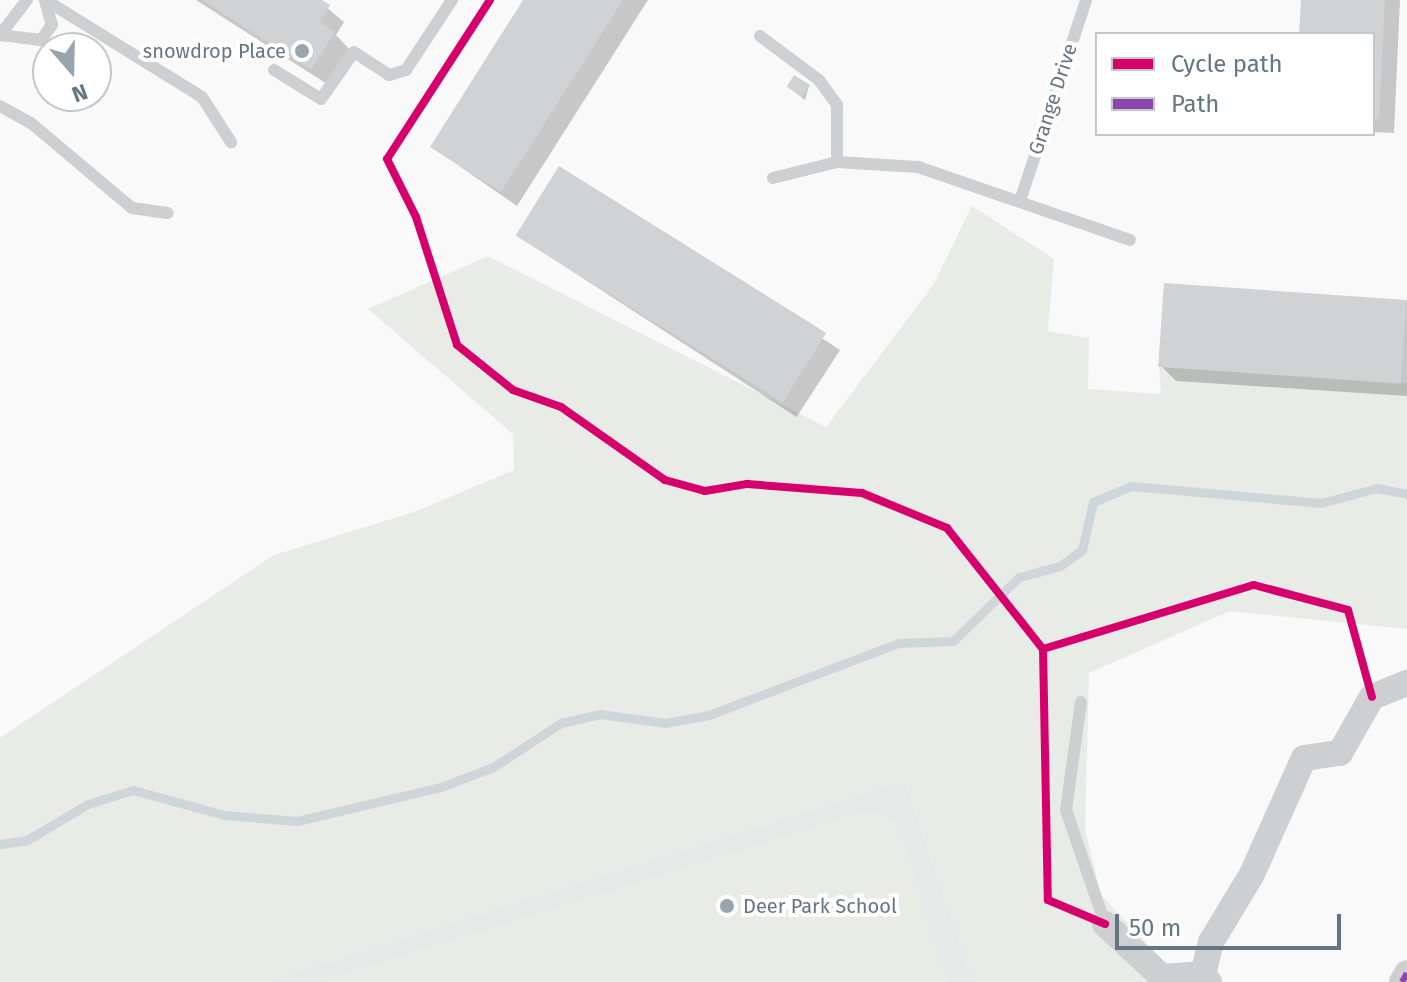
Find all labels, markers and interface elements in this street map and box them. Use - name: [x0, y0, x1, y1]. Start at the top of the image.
- north arrow: [32, 32, 112, 112]
- legend: [1095, 32, 1375, 136]
- place label: snowdrop Place: [143, 39, 286, 63]
- street label: Grange Drive: [1024, 40, 1082, 158]
- marker: snowdrop Place: [293, 42, 311, 60]
- text: Cycle path: [1171, 50, 1283, 78]
- text: N: [68, 78, 91, 108]
- text: Path: [1171, 90, 1219, 118]
- place label: Deer Park School: [743, 894, 897, 918]
- marker: Deer Park School: [718, 897, 736, 915]
- scale bar: [1119, 898, 1345, 948]
- text: 50 m: [1129, 914, 1181, 942]

